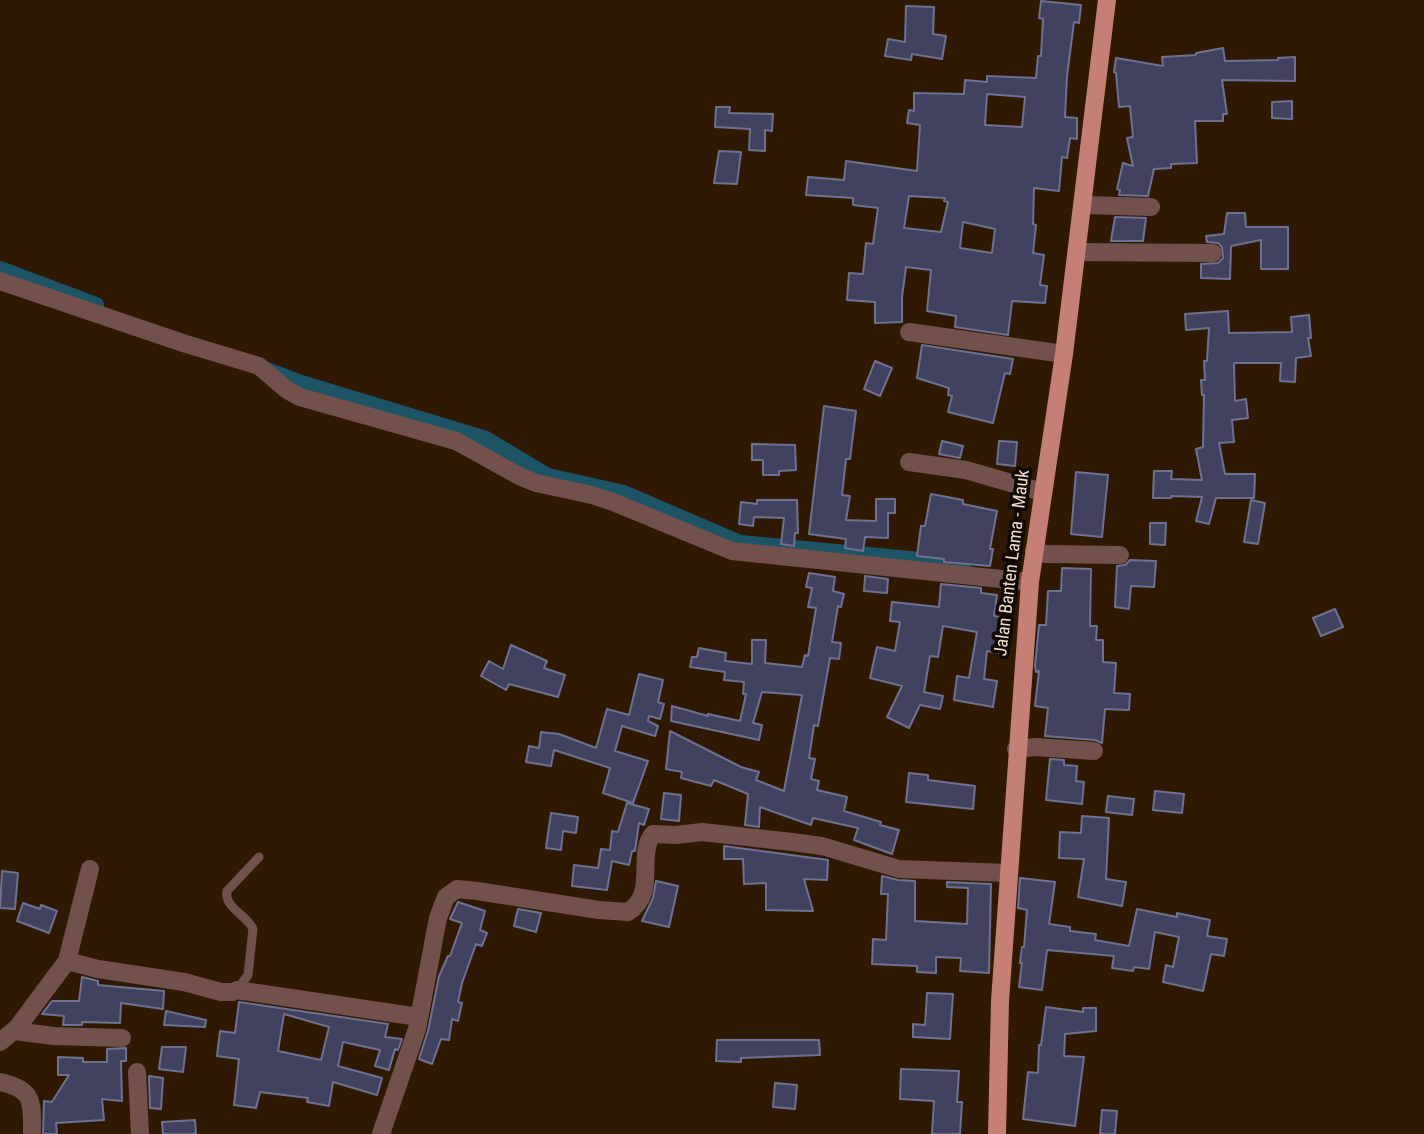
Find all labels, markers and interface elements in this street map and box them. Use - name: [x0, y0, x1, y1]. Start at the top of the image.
- street label: Jalan Banten Lama - Mauk: [991, 468, 1035, 658]

